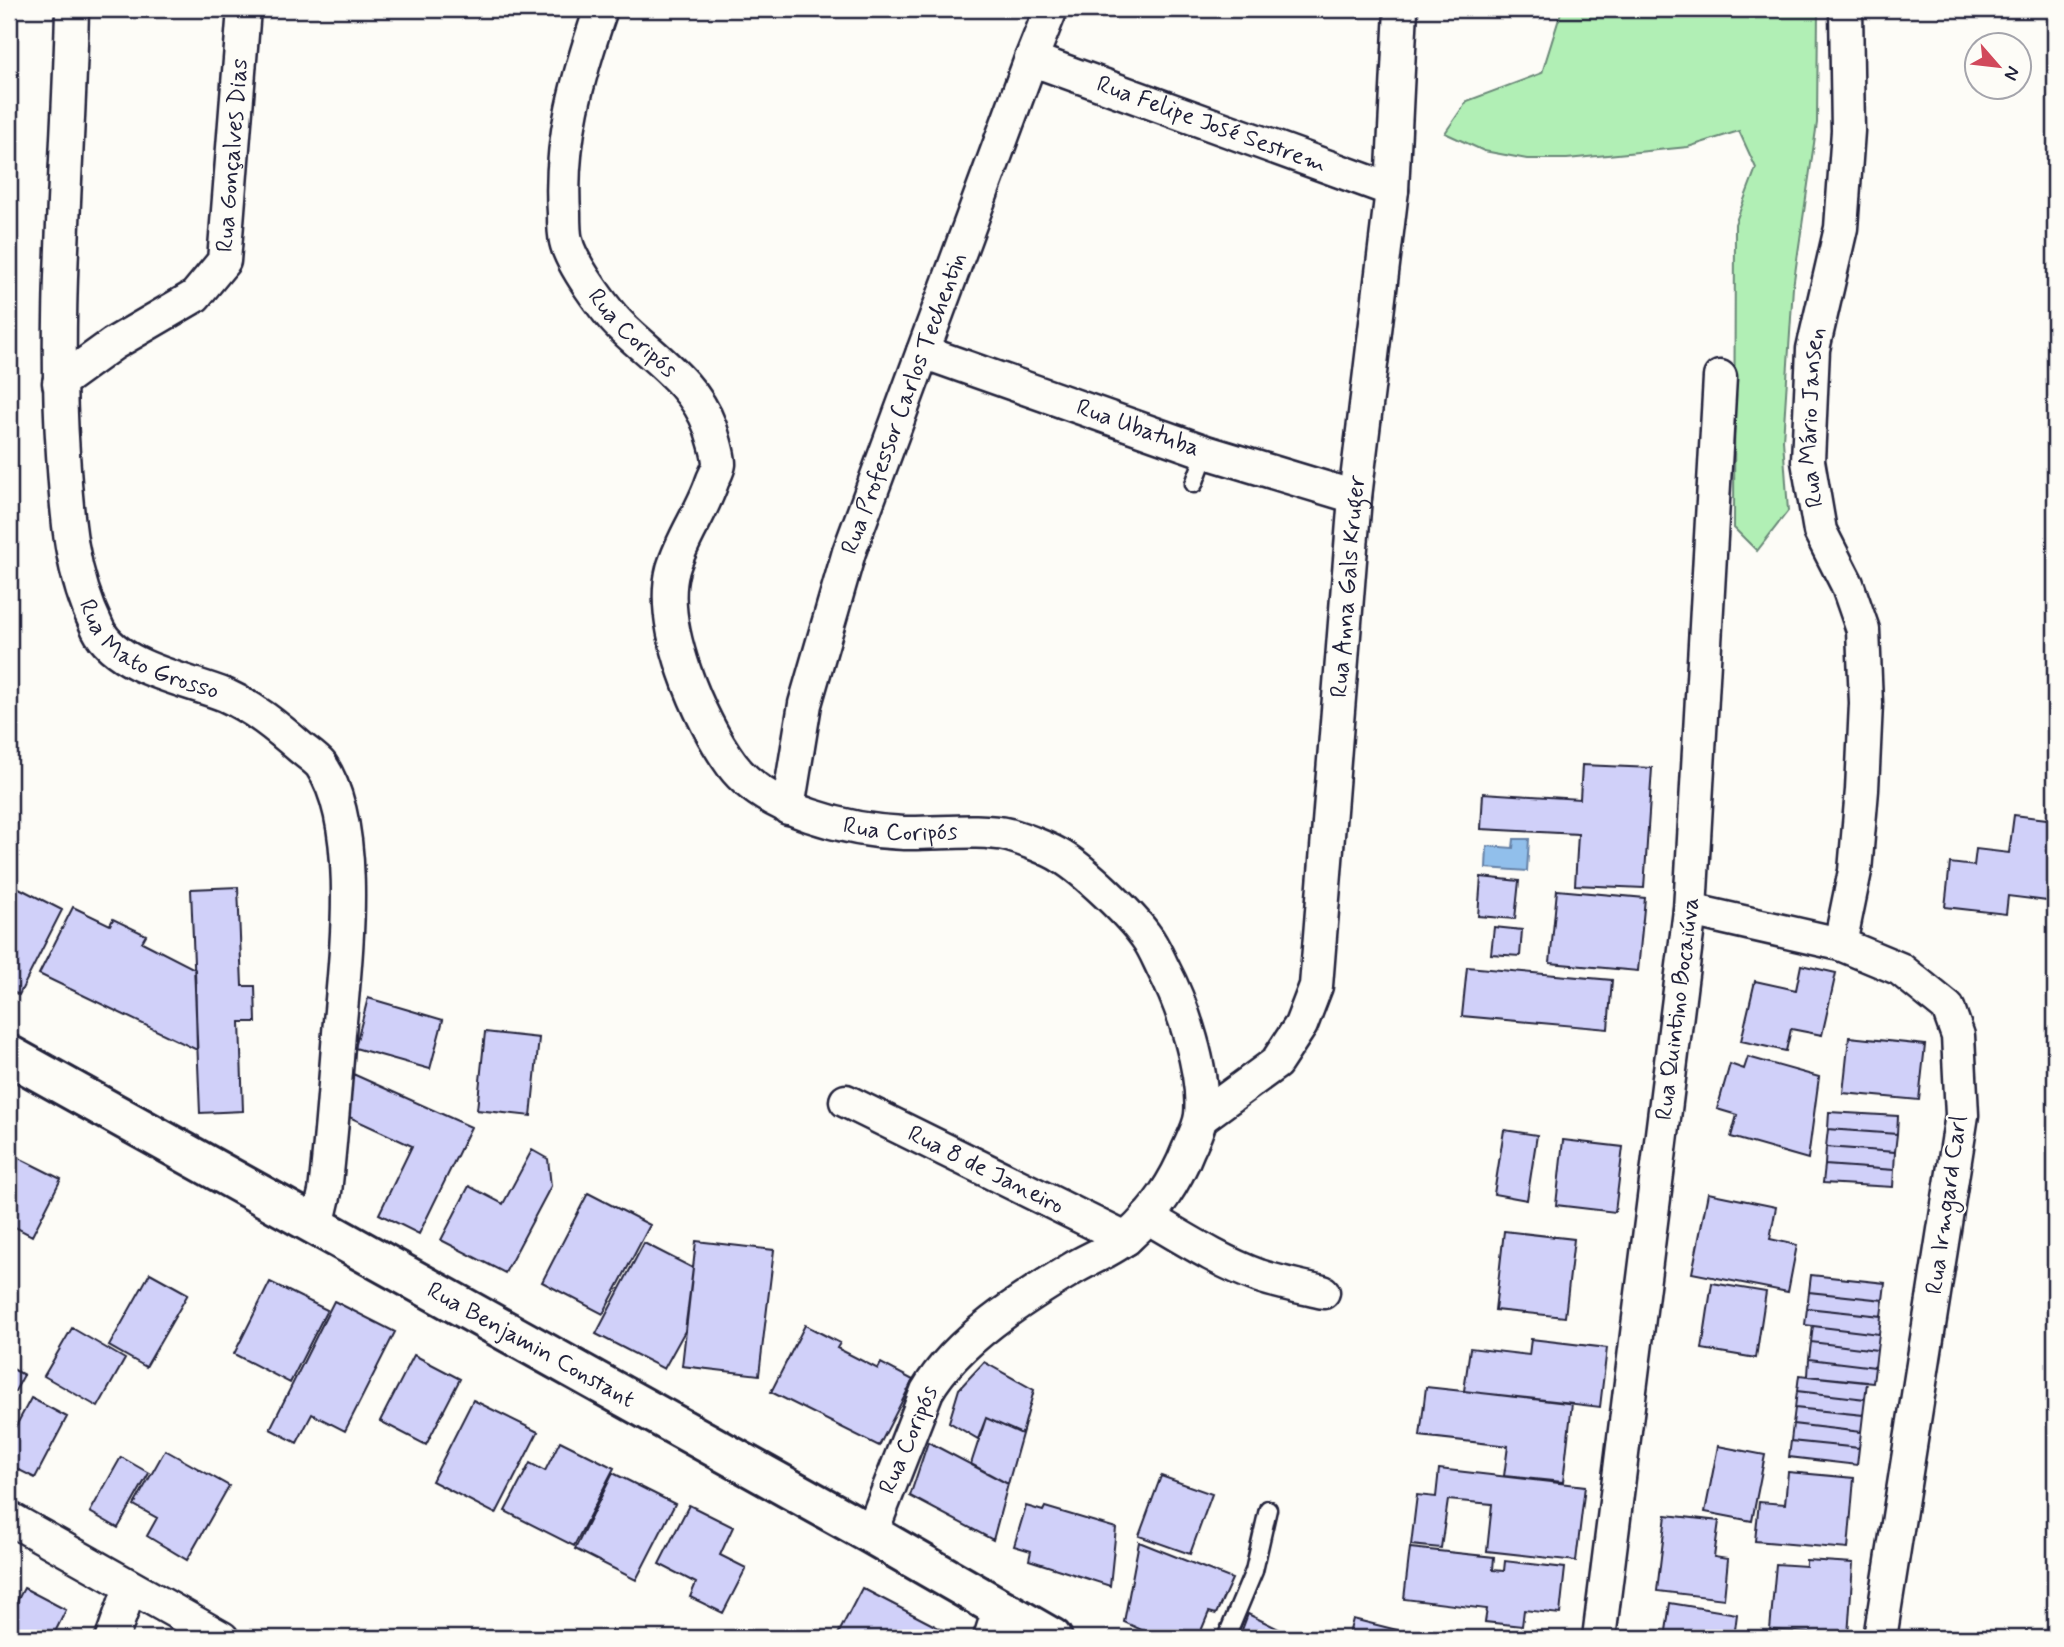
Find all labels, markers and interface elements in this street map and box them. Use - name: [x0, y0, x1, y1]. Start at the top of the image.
- north arrow: [1962, 32, 2032, 102]
- street label: Rua Gonçalves Dias: [209, 57, 256, 254]
- text: N: [1998, 62, 2026, 85]
- street label: Rua Felipe José Sestrem: [1092, 69, 1331, 180]
- street label: Rua Professor Carlos Techentin: [834, 248, 974, 559]
- street label: Rua Coripós: [580, 282, 684, 385]
- street label: Rua Mário Jansen: [1792, 324, 1833, 510]
- street label: Rua Ubatuba: [1072, 392, 1204, 464]
- street label: Rua Anna Gals Kruger: [1324, 473, 1373, 699]
- street label: Rua Mato Grosso: [71, 595, 223, 707]
- street label: Rua Coripós: [840, 810, 959, 849]
- street label: Rua Quintino Bocaiúva: [1648, 897, 1706, 1122]
- street label: Rua Irmgard Carl: [1919, 1113, 1977, 1297]
- street label: Rua 8 de Janeiro: [903, 1118, 1069, 1222]
- street label: Rua Benjamin Constant: [421, 1275, 640, 1415]
- street label: Rua Coripós: [872, 1381, 946, 1499]

